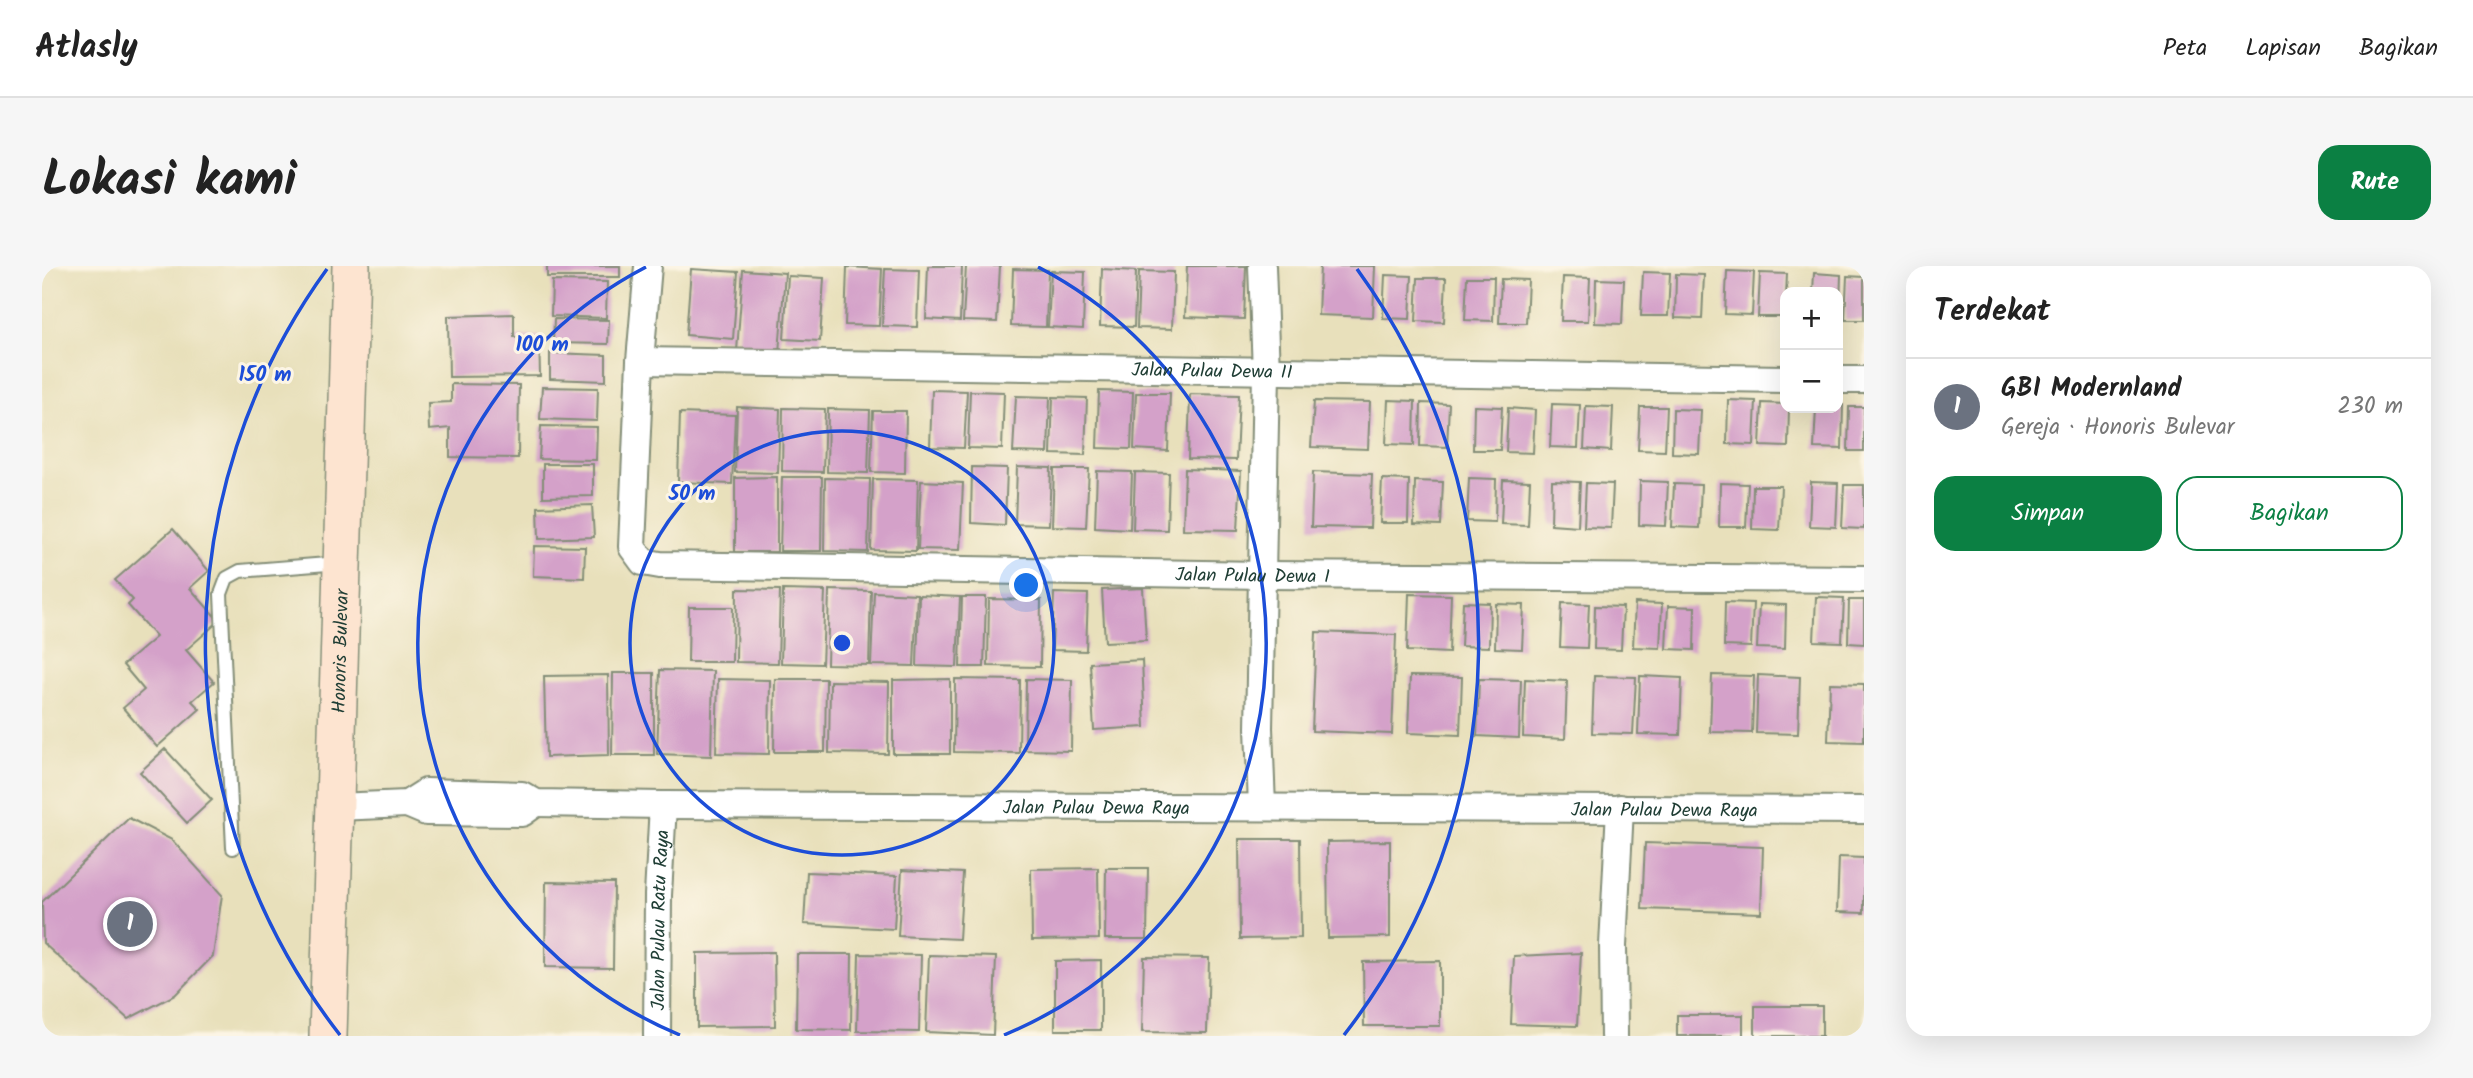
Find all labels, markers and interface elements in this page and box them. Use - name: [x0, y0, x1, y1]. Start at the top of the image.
- text: Atlasly: [35, 22, 138, 75]
- text: Peta: [2163, 29, 2207, 68]
- text: Lapisan: [2245, 29, 2321, 68]
- text: Bagikan: [2359, 29, 2438, 68]
- text: Lokasi kami: [42, 143, 297, 221]
- button: Rute: [2318, 145, 2431, 220]
- map controls: [1780, 287, 1843, 413]
- button: +: [1780, 287, 1843, 350]
- text: Terdekat: [1934, 288, 2050, 336]
- text: 100 m: [515, 329, 569, 362]
- button: −: [1780, 350, 1843, 413]
- street label: Jalan Pulau Dewa II: [1131, 356, 1293, 388]
- text: 150 m: [238, 359, 292, 392]
- text: GBI Modernland: [2001, 368, 2181, 410]
- text: 1: [1954, 389, 1960, 425]
- text: 230 m: [2337, 389, 2403, 425]
- text: Gereja · Honoris Bulevar: [2001, 410, 2234, 446]
- button: Simpan: [1934, 476, 2162, 551]
- button: Bagikan: [2176, 476, 2403, 551]
- text: 50 m: [668, 478, 715, 511]
- street label: Jalan Pulau Dewa I: [1175, 561, 1330, 592]
- your location: [1009, 568, 1043, 602]
- street label: Honoris Bulevar: [325, 587, 358, 714]
- centre of rings: [830, 631, 854, 655]
- street label: Jalan Pulau Dewa Raya: [1003, 793, 1190, 824]
- street label: Jalan Pulau Dewa Raya: [1571, 796, 1758, 827]
- street label: Jalan Pulau Ratu Raya: [644, 829, 679, 1011]
- pin: 1: [107, 898, 153, 950]

